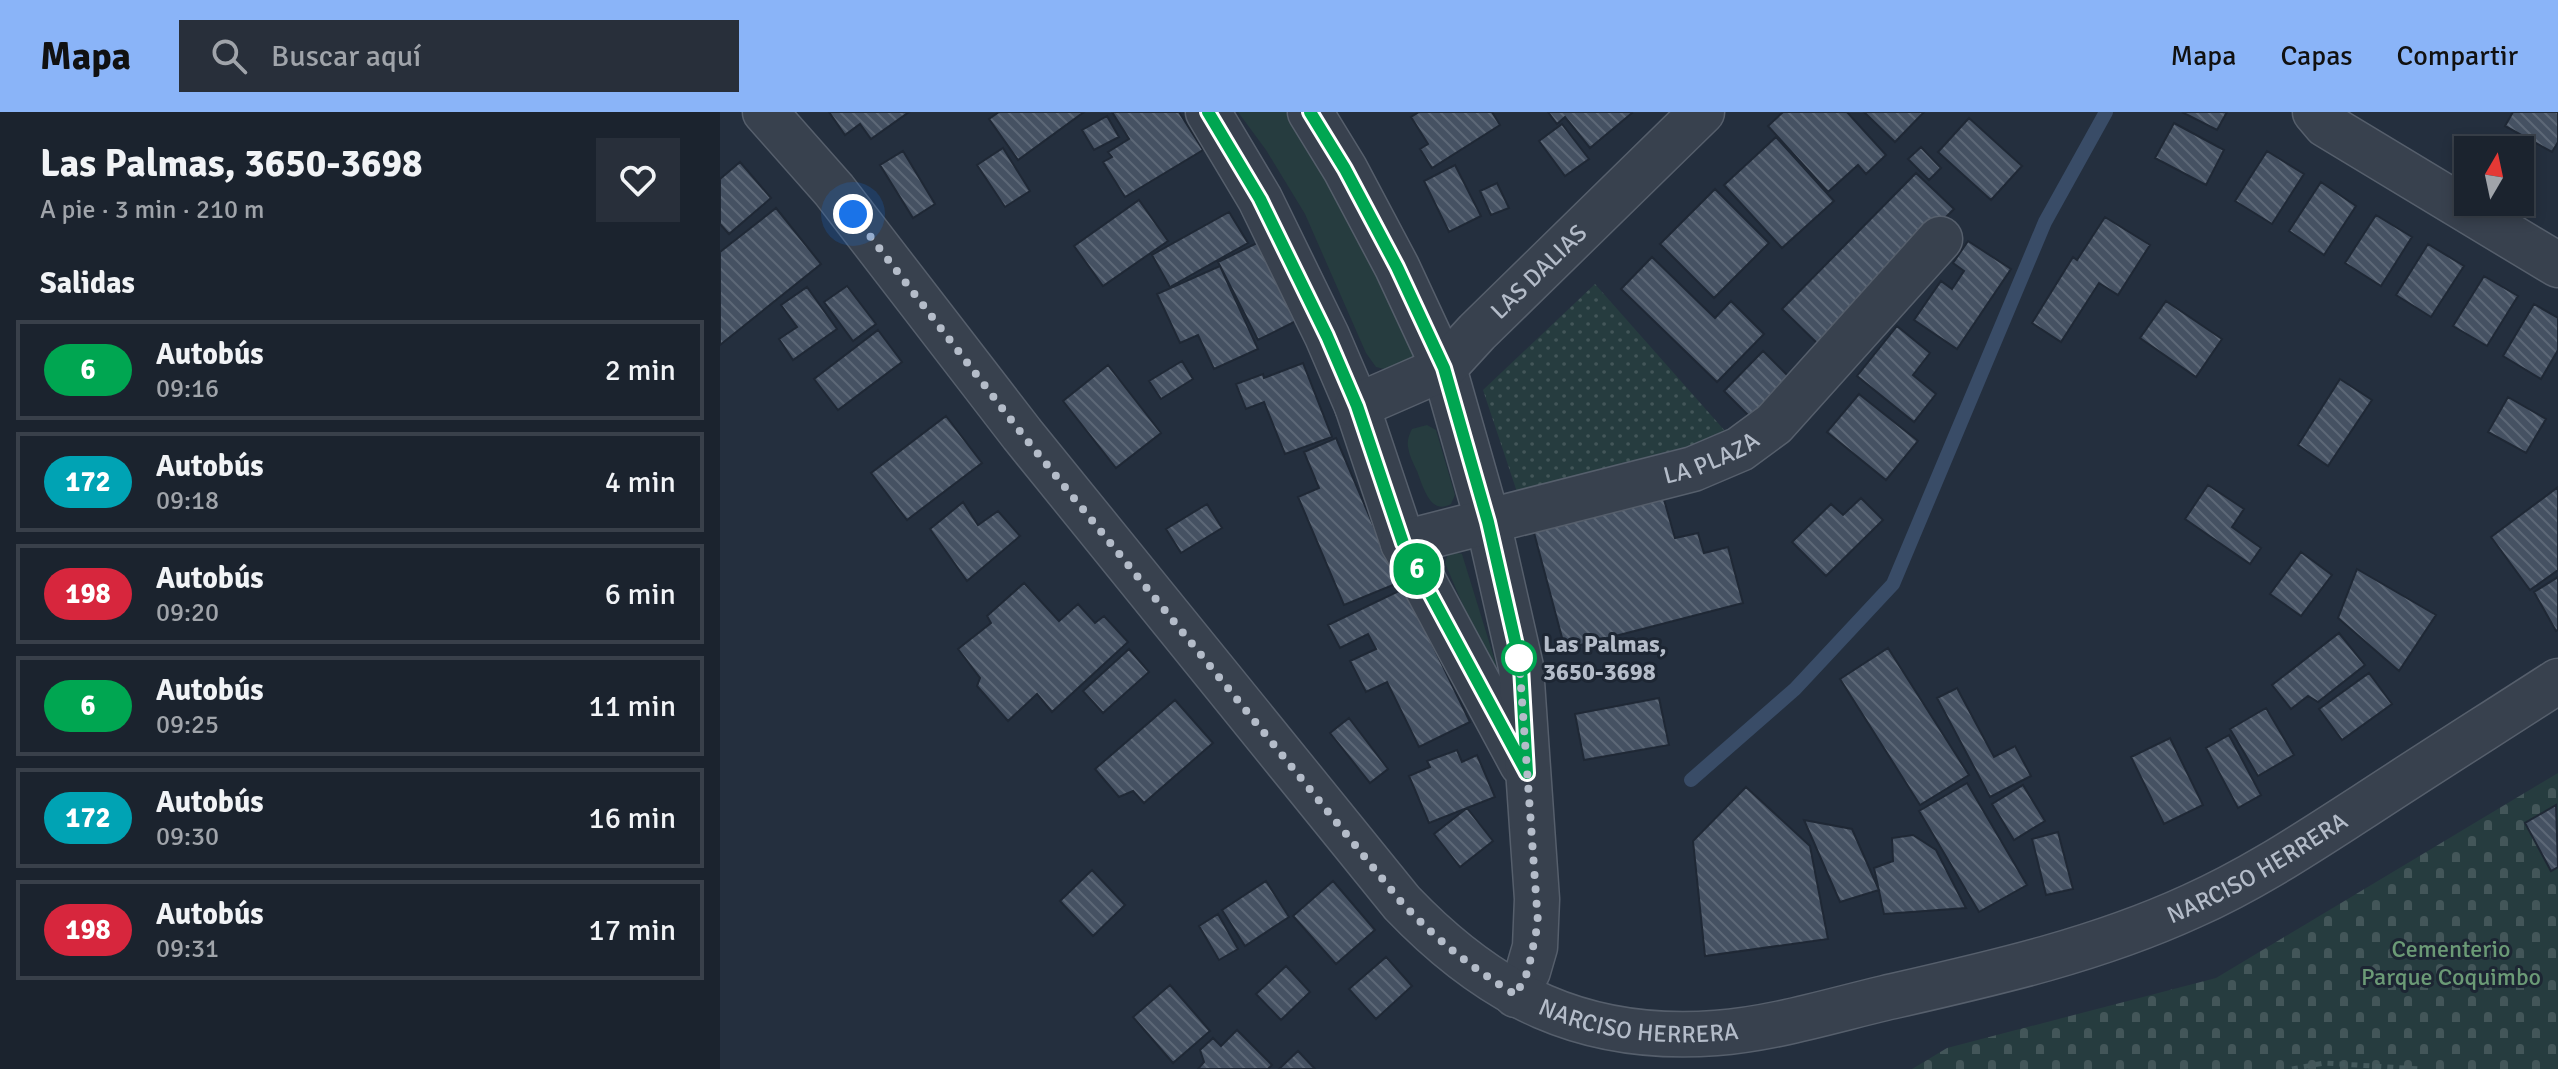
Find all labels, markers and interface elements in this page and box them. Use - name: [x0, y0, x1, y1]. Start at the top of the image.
- search box: [179, 20, 739, 92]
- text: Mapa: [40, 33, 131, 80]
- icon: search: [207, 34, 251, 78]
- text: Buscar aquí: [271, 38, 421, 75]
- text: Mapa: [2171, 39, 2236, 73]
- text: Capas: [2280, 39, 2353, 73]
- text: Compartir: [2397, 39, 2518, 73]
- north arrow: [2454, 136, 2534, 216]
- map controls: [2454, 136, 2534, 216]
- button: heart: [596, 138, 680, 222]
- text: Las Palmas, 3650-3698: [40, 140, 423, 187]
- text: A pie · 3 min · 210 m: [40, 194, 264, 226]
- your location: [833, 194, 873, 234]
- street label: LAS DALIAS: [1484, 218, 1593, 325]
- text: Salidas: [40, 265, 135, 302]
- text: Autobús: [156, 336, 264, 373]
- text: 2 min: [605, 352, 676, 389]
- text: 6: [80, 353, 96, 387]
- text: 09:16: [156, 373, 219, 405]
- street label: LA PLAZA: [1660, 425, 1765, 491]
- text: Autobús: [156, 448, 264, 485]
- text: 4 min: [605, 464, 676, 501]
- text: 172: [65, 465, 111, 499]
- text: 09:18: [156, 485, 219, 517]
- line badge: 6: [1391, 543, 1443, 595]
- text: 6: [1409, 552, 1425, 586]
- text: Autobús: [156, 560, 264, 597]
- text: 6 min: [605, 576, 676, 613]
- text: 198: [65, 577, 111, 611]
- text: 09:20: [156, 597, 219, 629]
- place label: Las Palmas, 3650-3698: [1543, 629, 1667, 687]
- marker: Las Palmas, 3650-3698: [1502, 641, 1536, 675]
- text: Autobús: [156, 672, 264, 709]
- text: 11 min: [589, 688, 676, 725]
- text: 6: [80, 689, 96, 723]
- text: 09:25: [156, 709, 219, 741]
- text: Autobús: [156, 784, 264, 821]
- text: 16 min: [589, 800, 676, 837]
- text: 172: [65, 801, 111, 835]
- street label: NARCISO HERRERA: [2162, 806, 2353, 930]
- text: 09:30: [156, 821, 219, 853]
- text: Autobús: [156, 896, 264, 933]
- text: 17 min: [589, 912, 676, 949]
- text: 198: [65, 913, 111, 947]
- text: 09:31: [156, 933, 219, 965]
- park label: Cementerio Parque Coquimbo: [2361, 934, 2541, 992]
- street label: NARCISO HERRERA: [1534, 992, 1740, 1049]

